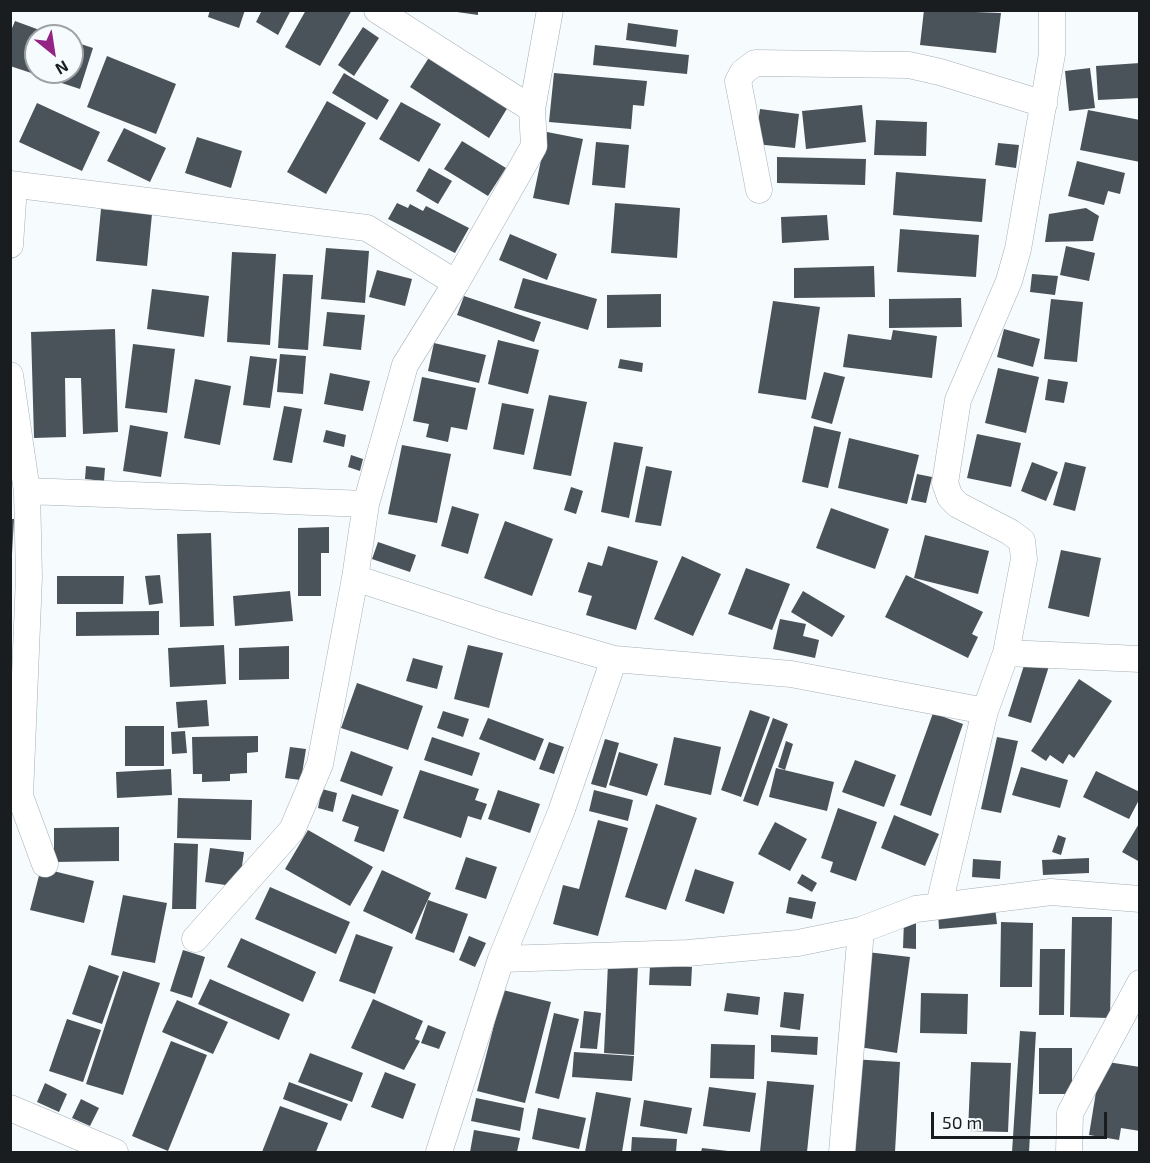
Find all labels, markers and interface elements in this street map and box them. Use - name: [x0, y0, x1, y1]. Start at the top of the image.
- north arrow: [24, 24, 84, 84]
- text: N: [52, 57, 72, 79]
- scale bar: [934, 1100, 1110, 1138]
- text: 50 m: [942, 1111, 982, 1133]

